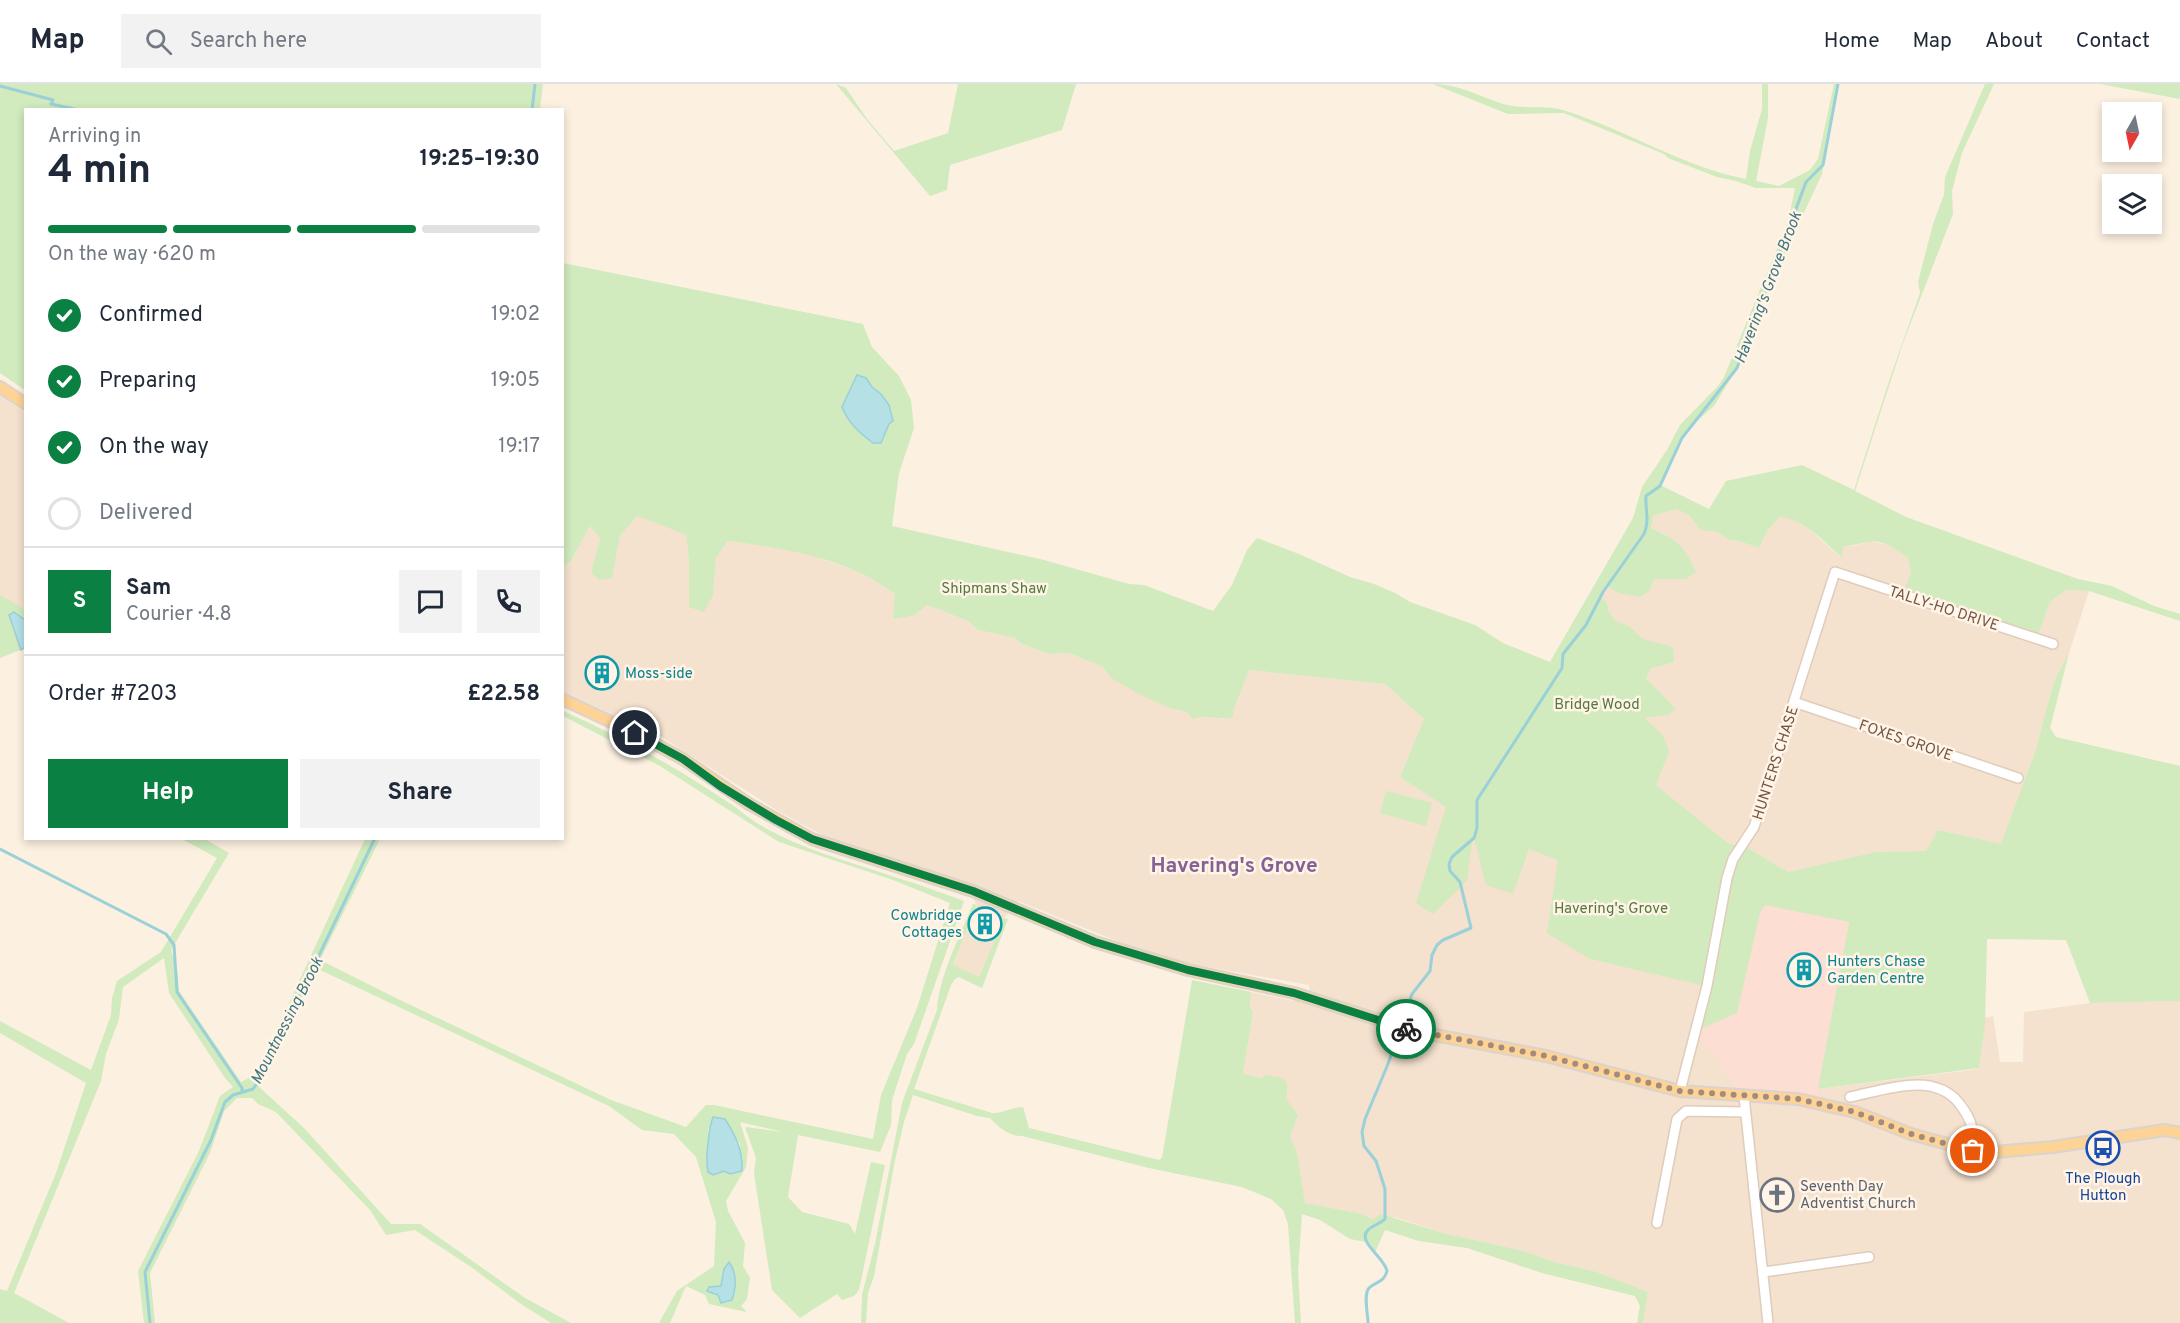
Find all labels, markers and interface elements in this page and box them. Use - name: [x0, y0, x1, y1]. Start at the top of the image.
- search box: [121, 14, 541, 68]
- text: Map: [30, 23, 85, 59]
- icon: search: [142, 25, 175, 58]
- text: Search here: [190, 28, 307, 55]
- text: Home: [1824, 28, 1880, 55]
- text: Map: [1913, 28, 1952, 55]
- text: About: [1985, 28, 2043, 55]
- text: Contact: [2076, 28, 2150, 55]
- north arrow: [2102, 102, 2162, 162]
- map controls: [2102, 102, 2162, 234]
- text: Arriving in: [48, 124, 141, 150]
- text: 19:25–19:30: [419, 146, 540, 173]
- text: 4 min: [48, 148, 151, 197]
- button: layers: [2102, 174, 2162, 234]
- water label: Havering's Grove Brook: [1731, 208, 1807, 366]
- text: On the way · 620 m: [48, 242, 216, 268]
- icon: check: [48, 299, 81, 332]
- text: Confirmed: [99, 302, 203, 329]
- text: 19:02: [491, 302, 540, 328]
- icon: check: [48, 365, 81, 398]
- text: Preparing: [99, 368, 197, 395]
- text: 19:05: [491, 368, 540, 394]
- icon: check: [48, 431, 81, 464]
- text: On the way: [99, 434, 209, 461]
- text: 19:17: [498, 434, 540, 460]
- text: Delivered: [99, 500, 193, 527]
- button: chat: [399, 570, 462, 633]
- button: phone: [477, 570, 540, 633]
- text: Sam: [126, 575, 171, 602]
- park label: Shipmans Shaw: [941, 580, 1047, 599]
- street label: TALLY-HO DRIVE: [1886, 583, 2001, 636]
- text: S: [73, 588, 86, 615]
- text: Courier · 4.8: [126, 602, 232, 628]
- building icon: Moss-side: [584, 655, 620, 691]
- place label: Moss-side: [625, 665, 693, 684]
- text: Order #7203: [48, 681, 177, 708]
- text: £22.58: [467, 681, 540, 708]
- park label: Bridge Wood: [1554, 696, 1640, 715]
- street label: HUNTERS CHASE: [1749, 704, 1804, 823]
- pin: [609, 707, 660, 758]
- icon: home: [618, 716, 651, 749]
- street label: FOXES GROVE: [1856, 716, 1955, 766]
- button: Help: [48, 759, 288, 828]
- button: Share: [300, 759, 540, 828]
- district label: Havering's Grove: [1150, 853, 1318, 880]
- park label: Havering's Grove: [1554, 900, 1668, 919]
- building icon: Cowbridge Cottages: [967, 906, 1003, 942]
- place label: Cowbridge Cottages: [890, 907, 962, 943]
- building icon: Hunters Chase Garden Centre: [1786, 952, 1822, 988]
- water label: Mountnessing Brook: [247, 953, 329, 1088]
- place label: Hunters Chase Garden Centre: [1827, 953, 1925, 989]
- courier: [1376, 999, 1436, 1059]
- icon: bike: [1390, 1013, 1423, 1046]
- pin: [1947, 1125, 1998, 1176]
- bus stop icon: The Plough Hutton: [2085, 1130, 2121, 1166]
- icon: bag: [1956, 1134, 1989, 1167]
- place label: The Plough Hutton: [2065, 1170, 2141, 1206]
- church icon: Seventh Day Adventist Church: [1759, 1177, 1795, 1213]
- place label: Seventh Day Adventist Church: [1800, 1178, 1916, 1214]

